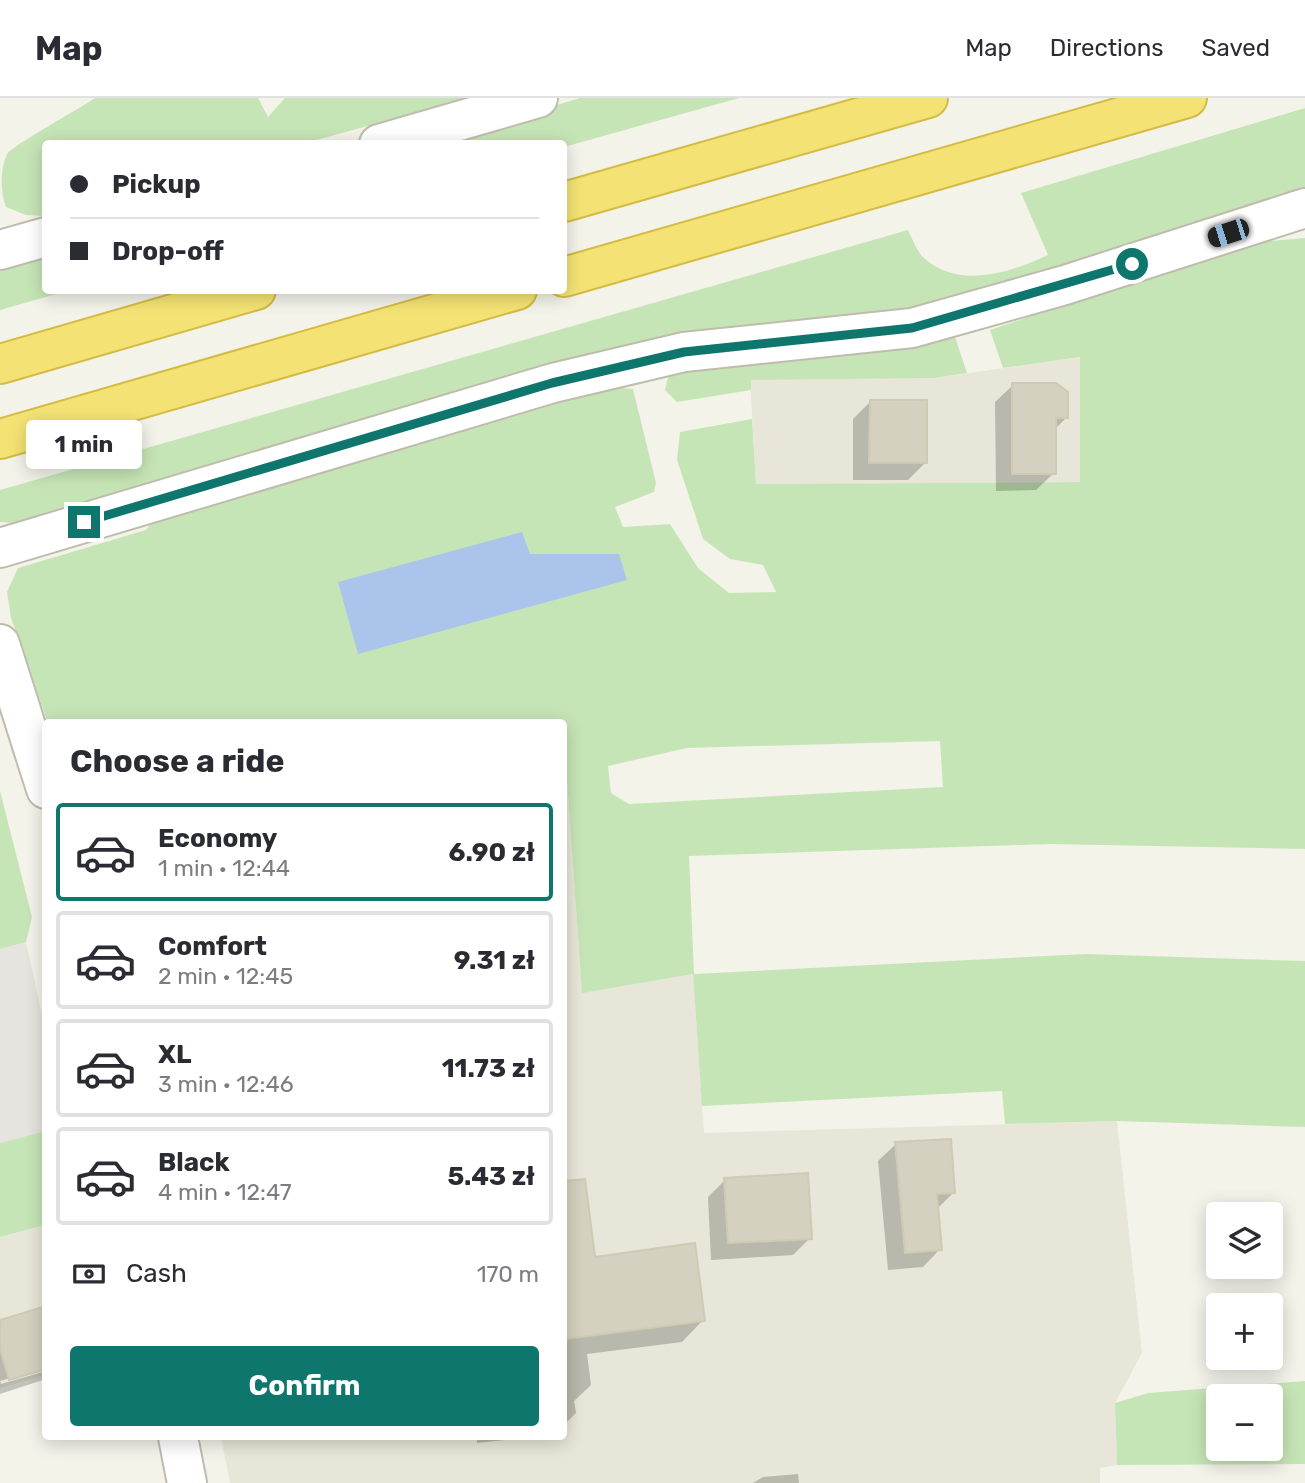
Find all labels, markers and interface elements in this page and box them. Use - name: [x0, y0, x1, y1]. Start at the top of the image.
- text: Map: [35, 29, 103, 68]
- text: Map: [965, 34, 1012, 62]
- text: Directions: [1050, 34, 1163, 62]
- text: Saved: [1201, 34, 1270, 62]
- text: Pickup: [112, 169, 201, 200]
- car: [1205, 217, 1252, 249]
- text: Drop-off: [112, 236, 224, 267]
- route start: [1116, 248, 1148, 280]
- callout: 1 min: [26, 420, 142, 470]
- text: 1 min: [55, 430, 113, 458]
- route end: [68, 506, 100, 538]
- text: Choose a ride: [70, 742, 284, 780]
- icon: car: [74, 821, 137, 884]
- text: Economy: [158, 823, 277, 854]
- text: 6.90 zł: [449, 837, 535, 868]
- text: 1 min · 12:44: [158, 854, 290, 882]
- icon: car: [74, 929, 137, 992]
- text: Comfort: [158, 931, 267, 962]
- text: 9.31 zł: [454, 945, 535, 976]
- text: 2 min · 12:45: [158, 962, 293, 990]
- icon: car: [74, 1037, 137, 1100]
- text: XL: [158, 1039, 191, 1070]
- text: 11.73 zł: [442, 1053, 535, 1084]
- text: 3 min · 12:46: [158, 1070, 294, 1098]
- icon: car: [74, 1145, 137, 1208]
- text: Black: [158, 1147, 230, 1178]
- text: 5.43 zł: [447, 1161, 535, 1192]
- text: 4 min · 12:47: [158, 1178, 292, 1206]
- map controls: [1206, 1202, 1283, 1461]
- button: layers: [1206, 1202, 1283, 1279]
- icon: cash: [70, 1255, 108, 1293]
- text: Cash: [126, 1258, 187, 1289]
- text: 170 m: [477, 1260, 539, 1288]
- button: +: [1206, 1293, 1283, 1370]
- button: Confirm: [70, 1346, 539, 1426]
- button: −: [1206, 1384, 1283, 1461]

